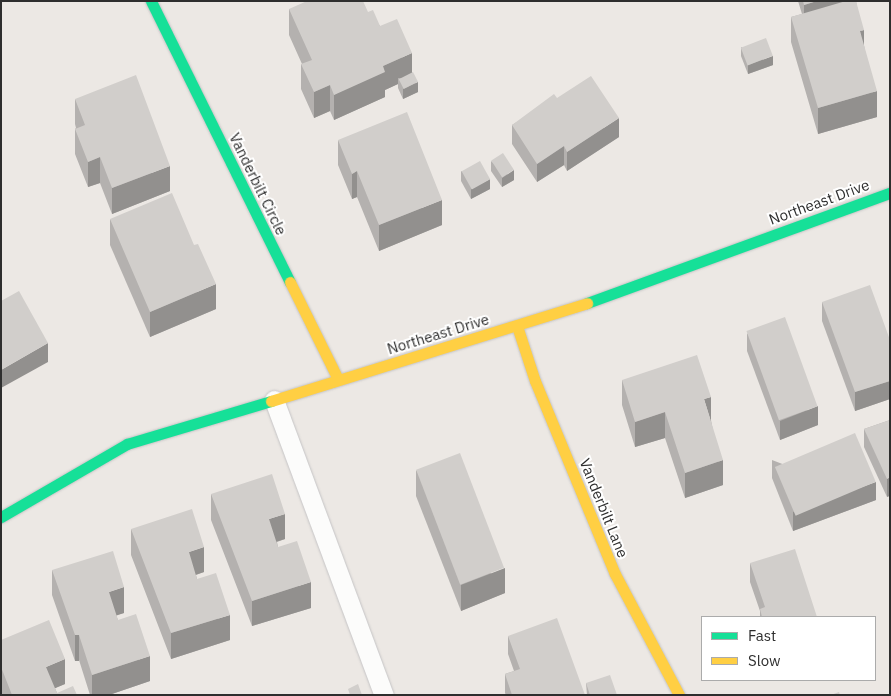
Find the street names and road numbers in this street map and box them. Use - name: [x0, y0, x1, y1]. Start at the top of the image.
- street label: Vanderbilt Circle: [226, 130, 290, 238]
- street label: Northeast Drive: [766, 176, 872, 228]
- street label: Northeast Drive: [385, 310, 491, 358]
- street label: Vanderbilt Lane: [576, 456, 632, 560]

